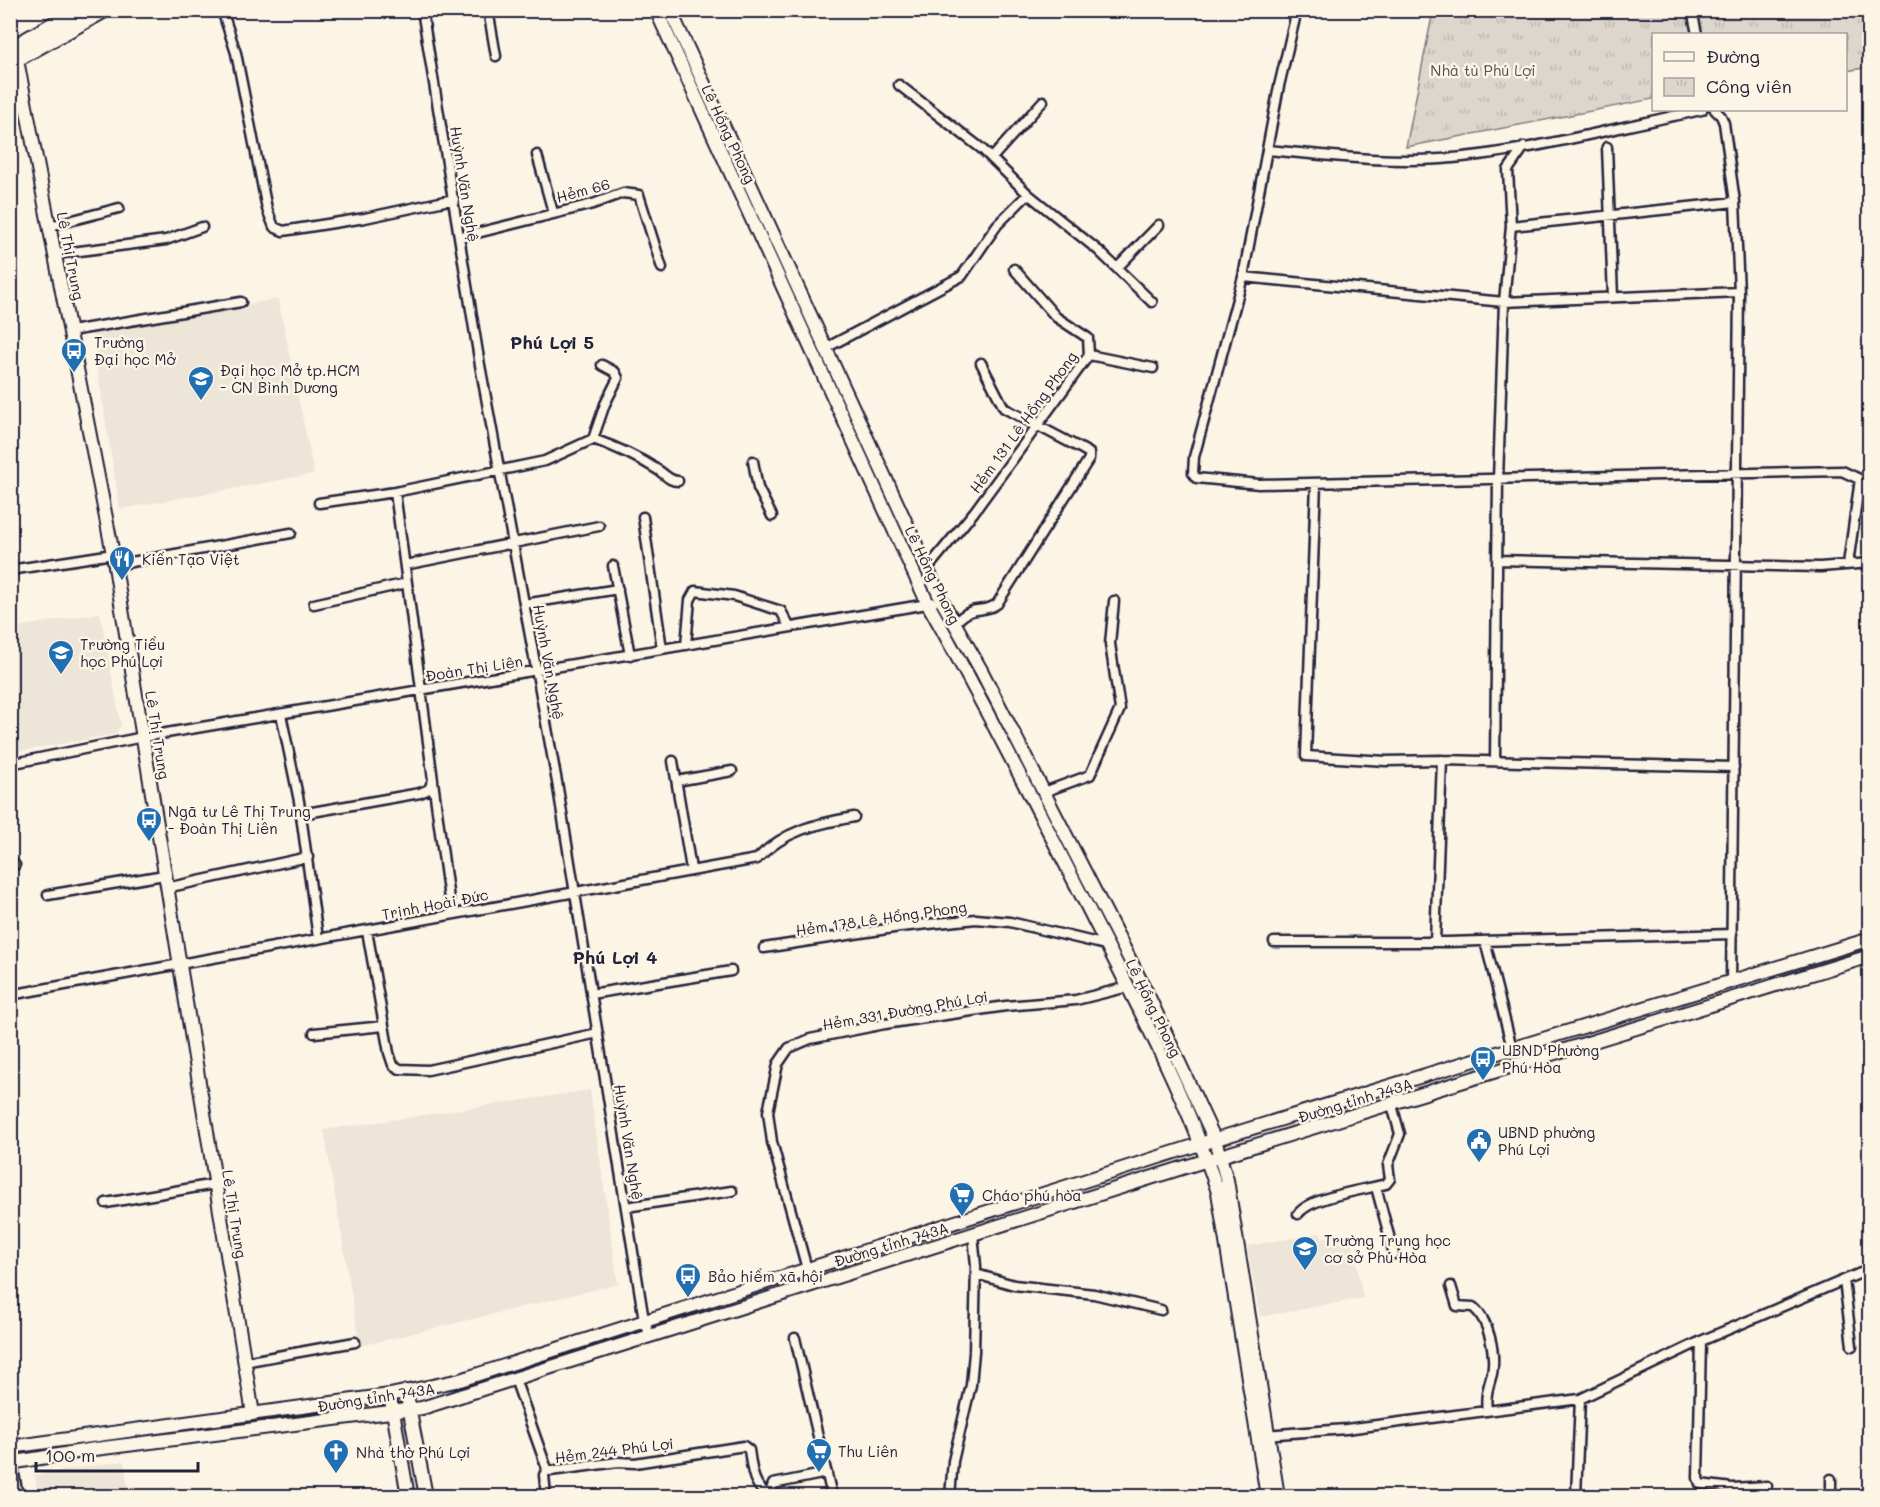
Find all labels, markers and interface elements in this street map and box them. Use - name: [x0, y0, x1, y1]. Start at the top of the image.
- legend: [1652, 33, 1847, 111]
- text: Đường: [1706, 44, 1760, 68]
- park label: Nhà tù Phú Lợi: [1430, 60, 1536, 80]
- text: Công viên: [1706, 74, 1792, 98]
- street label: Lê Hồng Phong: [697, 81, 761, 187]
- street label: Huỳnh Văn Nghệ: [446, 125, 484, 243]
- street label: Hẻm 66: [554, 173, 612, 207]
- street label: Lê Thị Trung: [53, 210, 89, 302]
- district label: Phú Lợi 5: [510, 330, 594, 354]
- place label: Trường Đại học Mở: [94, 332, 176, 369]
- bus stop icon: Trường Đại học Mở: [59, 336, 89, 374]
- street label: Hẻm 131 Lê Hồng Phong: [965, 347, 1081, 497]
- place label: Đại học Mở tp.HCM - CN Bình Dương: [220, 360, 360, 397]
- school or university icon: Đại học Mở tp.HCM - CN Bình Dương: [186, 364, 216, 402]
- street label: Lê Hồng Phong: [901, 523, 966, 628]
- restaurant icon: Kiến Tạo Việt: [107, 544, 137, 582]
- place label: Kiến Tạo Việt: [142, 549, 240, 569]
- street label: Huỳnh Văn Nghệ: [529, 603, 569, 721]
- place label: Trường Tiểu học Phú Lợi: [80, 634, 165, 671]
- school or university icon: Trường Tiểu học Phú Lợi: [46, 638, 76, 676]
- street label: Đoàn Thị Liên: [424, 650, 524, 686]
- street label: Lê Thị Trung: [141, 689, 175, 781]
- place label: Ngã tư Lê Thị Trung - Đoàn Thị Liên: [168, 801, 311, 838]
- bus stop icon: Ngã tư Lê Thị Trung - Đoàn Thị Liên: [134, 805, 164, 843]
- street label: Trịnh Hoài Đức: [380, 884, 490, 924]
- street label: Hẻm 178 Lê Hồng Phong: [794, 896, 968, 940]
- district label: Phú Lợi 4: [573, 945, 657, 969]
- street label: Lê Hồng Phong: [1122, 956, 1187, 1061]
- street label: Hẻm 331 Đường Phú Lợi: [821, 986, 989, 1034]
- place label: UBND Phường Phú Hòa: [1502, 1040, 1600, 1077]
- bus stop icon: UBND Phường Phú Hòa: [1468, 1044, 1498, 1082]
- street label: Đường tỉnh 743A: [1295, 1073, 1415, 1127]
- street label: Huỳnh Văn Nghệ: [610, 1083, 648, 1201]
- place label: UBND phường Phú Lợi: [1498, 1122, 1596, 1159]
- public building icon: UBND phường Phú Lợi: [1464, 1126, 1494, 1164]
- street label: Lê Thị Trung: [218, 1168, 252, 1260]
- supermarket icon: Cháo phú hòa: [947, 1180, 977, 1218]
- place label: Cháo phú hòa: [982, 1185, 1082, 1205]
- street label: Đường tỉnh 743A: [831, 1217, 951, 1271]
- place label: Trường Trung học cơ sở Phú Hòa: [1324, 1230, 1451, 1267]
- school or university icon: Trường Trung học cơ sở Phú Hòa: [1290, 1234, 1320, 1272]
- bus stop icon: Bảo hiểm xã hội: [673, 1261, 703, 1299]
- place label: Bảo hiểm xã hội: [708, 1266, 823, 1286]
- street label: Đường tỉnh 743A: [316, 1378, 436, 1416]
- street label: Hẻm 244 Phú Lợi: [553, 1433, 675, 1467]
- scale bar: [36, 1435, 198, 1473]
- supermarket icon: Thu Liên: [804, 1436, 834, 1474]
- church icon: Nhà thờ Phú Lợi: [321, 1437, 351, 1475]
- place label: Thu Liên: [838, 1441, 898, 1461]
- place label: Nhà thờ Phú Lợi: [356, 1442, 470, 1462]
- text: 100 m: [45, 1443, 95, 1467]

